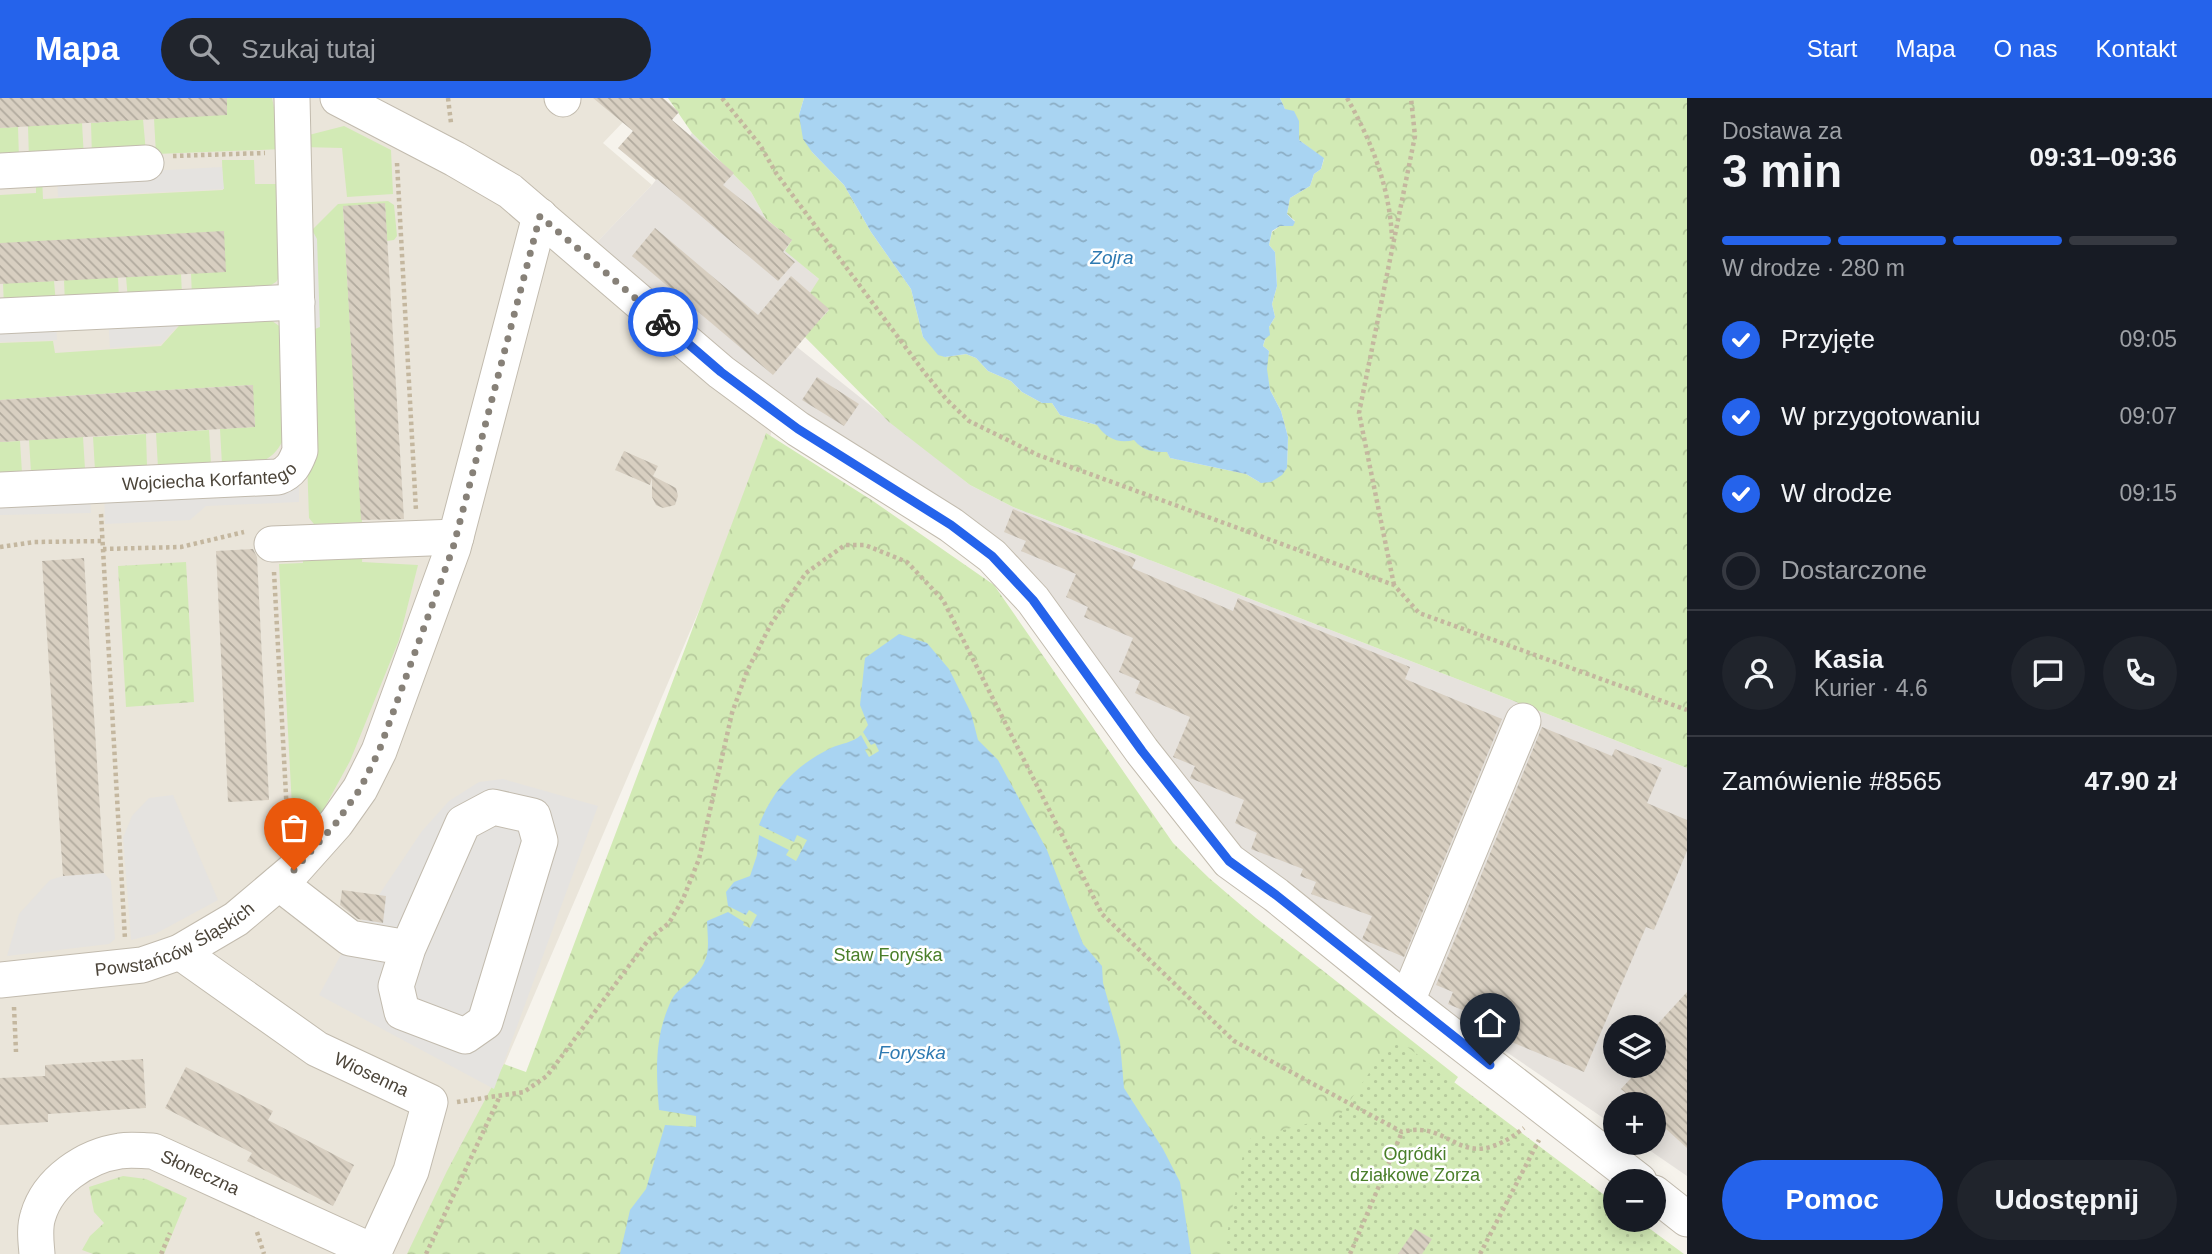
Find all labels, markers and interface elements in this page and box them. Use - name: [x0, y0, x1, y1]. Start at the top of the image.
- search box: [161, 18, 651, 81]
- text: Mapa: [35, 30, 119, 67]
- icon: search: [185, 30, 223, 68]
- text: Szukaj tutaj: [241, 34, 376, 64]
- text: Start: [1807, 35, 1858, 62]
- text: Mapa: [1896, 35, 1956, 62]
- text: O nas: [1994, 35, 2058, 62]
- text: Kontakt: [2096, 35, 2177, 62]
- text: Dostawa za: [1722, 118, 1842, 144]
- text: 09:31–09:36: [2030, 142, 2177, 172]
- text: 3 min: [1722, 145, 1842, 197]
- water label: Zojra: [1089, 247, 1134, 268]
- text: W drodze · 280 m: [1722, 255, 1905, 281]
- courier: [628, 287, 698, 357]
- icon: bike: [644, 303, 682, 341]
- icon: check: [1722, 321, 1760, 359]
- text: Przyjęte: [1781, 324, 1875, 354]
- text: 09:05: [2119, 326, 2177, 352]
- icon: check: [1722, 398, 1760, 436]
- text: W przygotowaniu: [1781, 401, 1980, 431]
- text: 09:07: [2119, 403, 2177, 429]
- street label: Wojciecha Korfantego: [121, 459, 301, 494]
- icon: check: [1722, 475, 1760, 513]
- text: W drodze: [1781, 478, 1892, 508]
- text: 09:15: [2119, 480, 2177, 506]
- text: Dostarczone: [1781, 555, 1927, 585]
- button: person: [1722, 636, 1796, 710]
- button: chat: [2011, 636, 2085, 710]
- button: phone: [2103, 636, 2177, 710]
- text: Kasia: [1814, 644, 1883, 674]
- text: Kurier · 4.6: [1814, 675, 1928, 701]
- text: Zamówienie #8565: [1722, 766, 1942, 796]
- text: 47.90 zł: [2084, 766, 2177, 796]
- pin: [264, 798, 324, 870]
- icon: bag: [275, 809, 313, 847]
- street label: Powstańców Śląskich: [94, 898, 258, 980]
- park label: Staw Foryśka: [833, 945, 944, 965]
- pin: [1460, 993, 1520, 1065]
- icon: home: [1471, 1004, 1509, 1042]
- map controls: [1603, 1015, 1666, 1232]
- button: layers: [1603, 1015, 1666, 1078]
- water label: Foryska: [878, 1042, 946, 1063]
- street label: Wiosenna: [331, 1048, 413, 1101]
- button: +: [1603, 1092, 1666, 1155]
- park label: Ogródki działkowe Zorza: [1350, 1144, 1481, 1185]
- street label: Słoneczna: [158, 1146, 243, 1199]
- button: Pomoc: [1722, 1160, 1943, 1240]
- button: Udostępnij: [1957, 1160, 2177, 1240]
- button: −: [1603, 1169, 1666, 1232]

